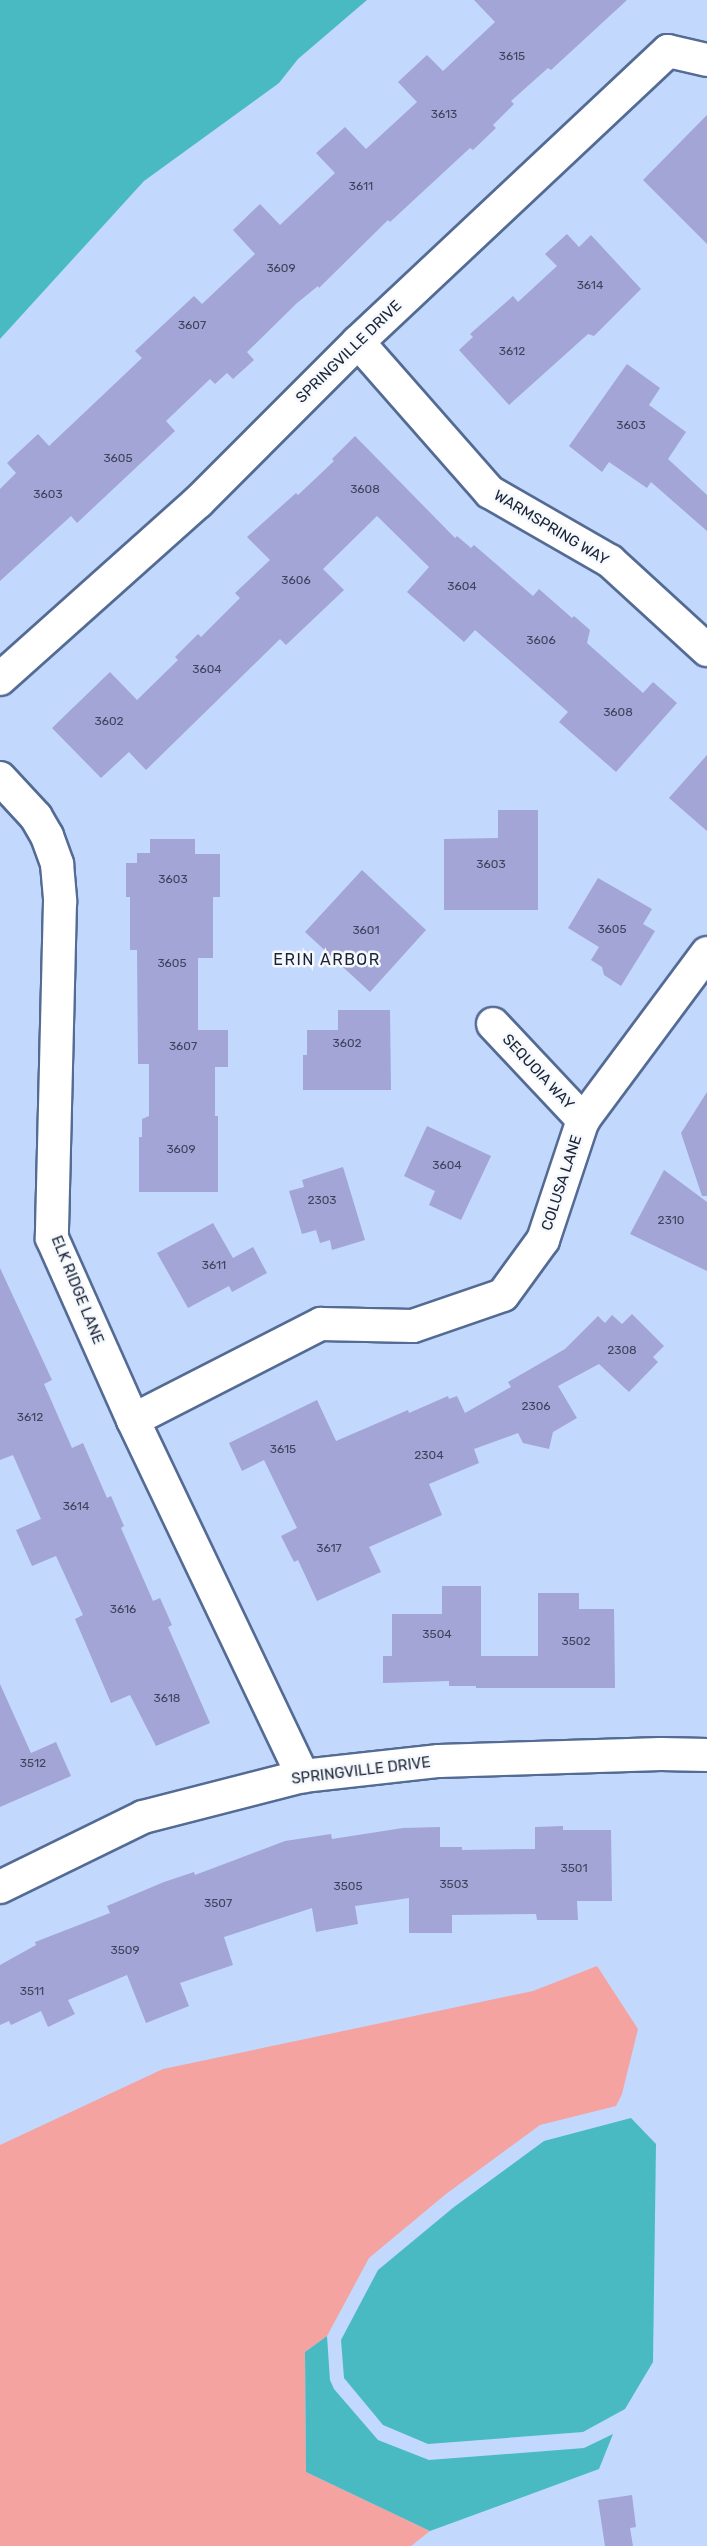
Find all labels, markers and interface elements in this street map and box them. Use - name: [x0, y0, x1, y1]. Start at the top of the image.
- house number: 3615: [499, 50, 525, 64]
- house number: 3613: [431, 108, 457, 122]
- house number: 3611: [349, 180, 373, 194]
- house number: 3609: [266, 262, 296, 276]
- house number: 3614: [577, 279, 603, 293]
- street label: SPRINGVILLE DRIVE: [292, 297, 406, 407]
- house number: 3607: [178, 319, 206, 333]
- house number: 3612: [499, 345, 525, 359]
- house number: 3603: [616, 419, 646, 433]
- house number: 3605: [103, 452, 133, 466]
- house number: 3608: [350, 483, 380, 497]
- street label: WARMSPRING WAY: [490, 487, 612, 569]
- house number: 3603: [33, 488, 63, 502]
- house number: 3606: [281, 574, 311, 588]
- house number: 3604: [447, 580, 477, 594]
- house number: 3606: [526, 634, 556, 648]
- house number: 3604: [192, 663, 222, 677]
- house number: 3608: [603, 706, 633, 720]
- house number: 3602: [94, 715, 124, 729]
- house number: 3603: [476, 858, 506, 872]
- house number: 3603: [158, 873, 188, 887]
- house number: 3605: [597, 923, 627, 937]
- house number: 3601: [352, 924, 380, 938]
- district label: ERIN ARBOR: [273, 950, 381, 970]
- house number: 3605: [157, 957, 187, 971]
- street label: SEQUOIA WAY: [498, 1030, 578, 1114]
- house number: 3602: [332, 1037, 362, 1051]
- house number: 3607: [169, 1040, 197, 1054]
- street label: COLUSA LANE: [538, 1133, 586, 1233]
- house number: 3609: [166, 1143, 196, 1157]
- house number: 3604: [432, 1159, 462, 1173]
- house number: 2303: [307, 1194, 337, 1208]
- house number: 2310: [658, 1214, 684, 1228]
- street label: ELK RIDGE LANE: [47, 1233, 107, 1347]
- house number: 3611: [202, 1259, 226, 1273]
- house number: 2308: [607, 1344, 637, 1358]
- house number: 2306: [521, 1400, 551, 1414]
- house number: 3612: [17, 1411, 43, 1425]
- house number: 3615: [270, 1443, 296, 1457]
- house number: 2304: [414, 1449, 444, 1463]
- house number: 3614: [63, 1500, 89, 1514]
- house number: 3617: [316, 1542, 342, 1556]
- house number: 3616: [110, 1603, 136, 1617]
- house number: 3504: [422, 1628, 452, 1642]
- house number: 3502: [561, 1635, 591, 1649]
- house number: 3618: [154, 1692, 180, 1706]
- street label: SPRINGVILLE DRIVE: [290, 1754, 432, 1788]
- house number: 3512: [20, 1757, 46, 1771]
- house number: 3501: [560, 1862, 588, 1876]
- house number: 3503: [439, 1878, 469, 1892]
- house number: 3505: [333, 1880, 363, 1894]
- house number: 3507: [204, 1897, 232, 1911]
- house number: 3509: [110, 1944, 140, 1958]
- house number: 3511: [20, 1985, 44, 1999]

